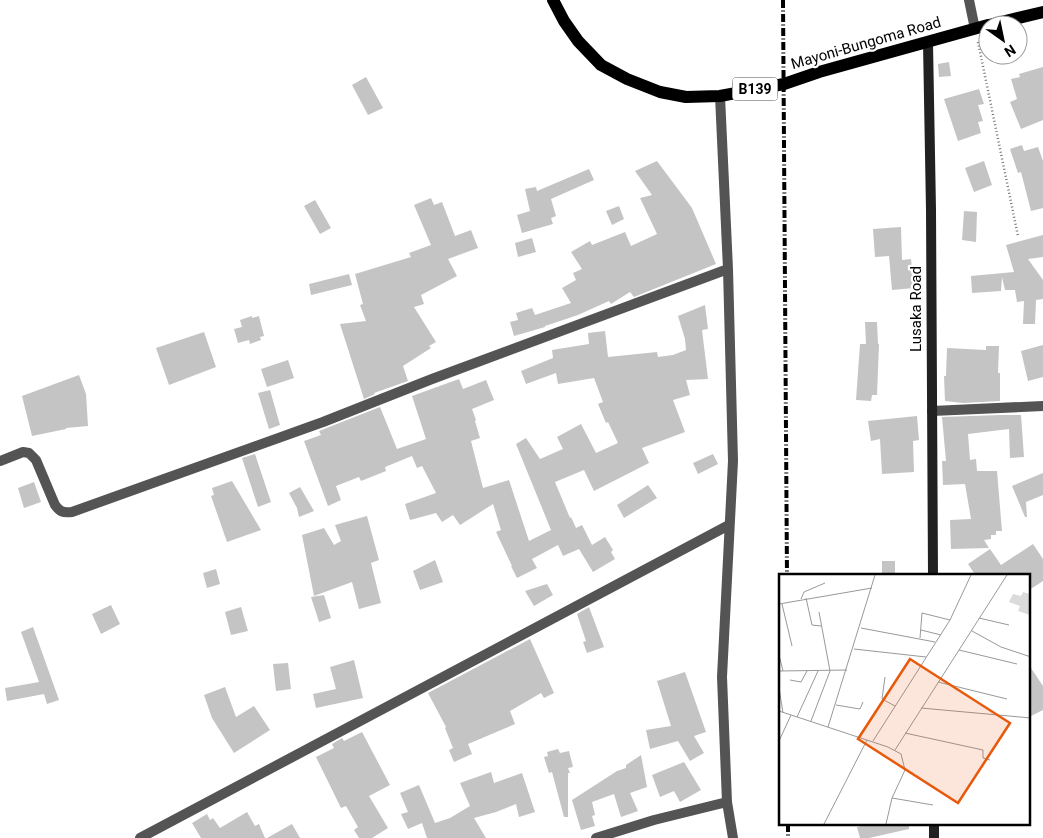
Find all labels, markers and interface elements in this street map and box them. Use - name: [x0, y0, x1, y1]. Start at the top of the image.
- street label: Mayoni-Bungoma Road: [789, 13, 943, 73]
- north arrow: [978, 15, 1028, 65]
- text: N: [1002, 41, 1019, 60]
- road number: B139: [732, 78, 778, 100]
- street label: Lusaka Road: [907, 266, 925, 352]
- inset map: [779, 574, 1030, 826]

